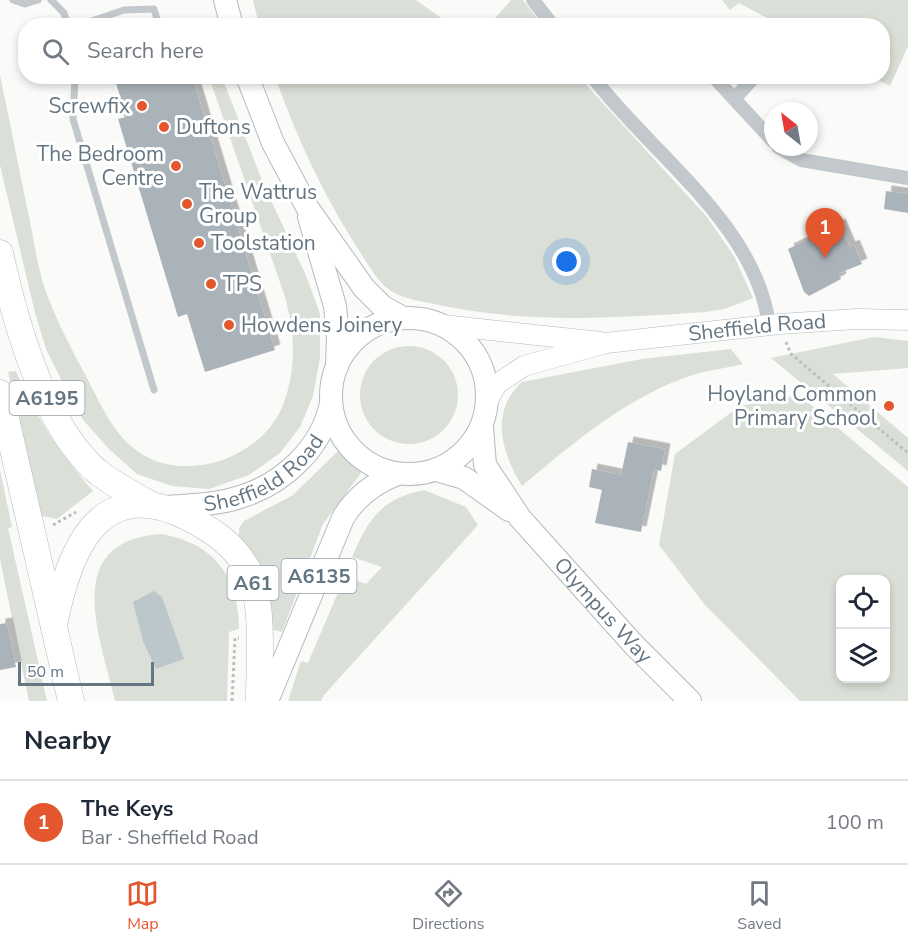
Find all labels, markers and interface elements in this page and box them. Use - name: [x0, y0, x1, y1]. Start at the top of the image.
- search box: [18, 18, 890, 84]
- icon: search: [39, 35, 72, 68]
- text: Search here: [87, 36, 204, 66]
- place label: Screwfix: [48, 92, 130, 120]
- marker: Screwfix: [135, 99, 149, 113]
- north arrow: [764, 102, 818, 156]
- place label: Duftons: [176, 113, 251, 141]
- marker: Duftons: [157, 120, 171, 134]
- place label: The Bedroom Centre: [37, 140, 164, 192]
- marker: The Bedroom Centre: [169, 159, 183, 173]
- place label: The Wattrus Group: [199, 178, 317, 230]
- marker: The Wattrus Group: [180, 197, 194, 211]
- pin: 1: [806, 208, 844, 258]
- place label: Toolstation: [211, 229, 316, 257]
- marker: Toolstation: [192, 236, 206, 250]
- your location: [552, 247, 581, 276]
- place label: TPS: [223, 270, 262, 298]
- marker: TPS: [204, 277, 218, 291]
- street label: Sheffield Road: [687, 307, 827, 348]
- place label: Howdens Joinery: [241, 311, 402, 339]
- marker: Howdens Joinery: [222, 318, 236, 332]
- place label: Hoyland Common Primary School: [707, 380, 878, 432]
- road number: A6195: [9, 381, 84, 415]
- marker: Hoyland Common Primary School: [882, 399, 896, 413]
- street label: Sheffield Road: [202, 429, 330, 518]
- street label: Olympus Way: [548, 551, 659, 670]
- road number: A6135: [282, 559, 356, 593]
- road number: A61: [228, 566, 278, 600]
- map controls: [836, 575, 890, 683]
- button: locate: [836, 575, 890, 629]
- button: layers: [836, 629, 890, 683]
- scale bar: [18, 659, 154, 686]
- text: 50 m: [27, 661, 64, 683]
- text: Nearby: [24, 723, 111, 758]
- text: The Keys: [81, 794, 174, 824]
- text: 1: [38, 809, 50, 836]
- text: 100 m: [826, 809, 884, 836]
- text: Bar · Sheffield Road: [81, 824, 259, 851]
- tab: Map: [126, 877, 159, 935]
- tab: Directions: [412, 877, 484, 935]
- tab: Saved: [737, 877, 782, 935]

